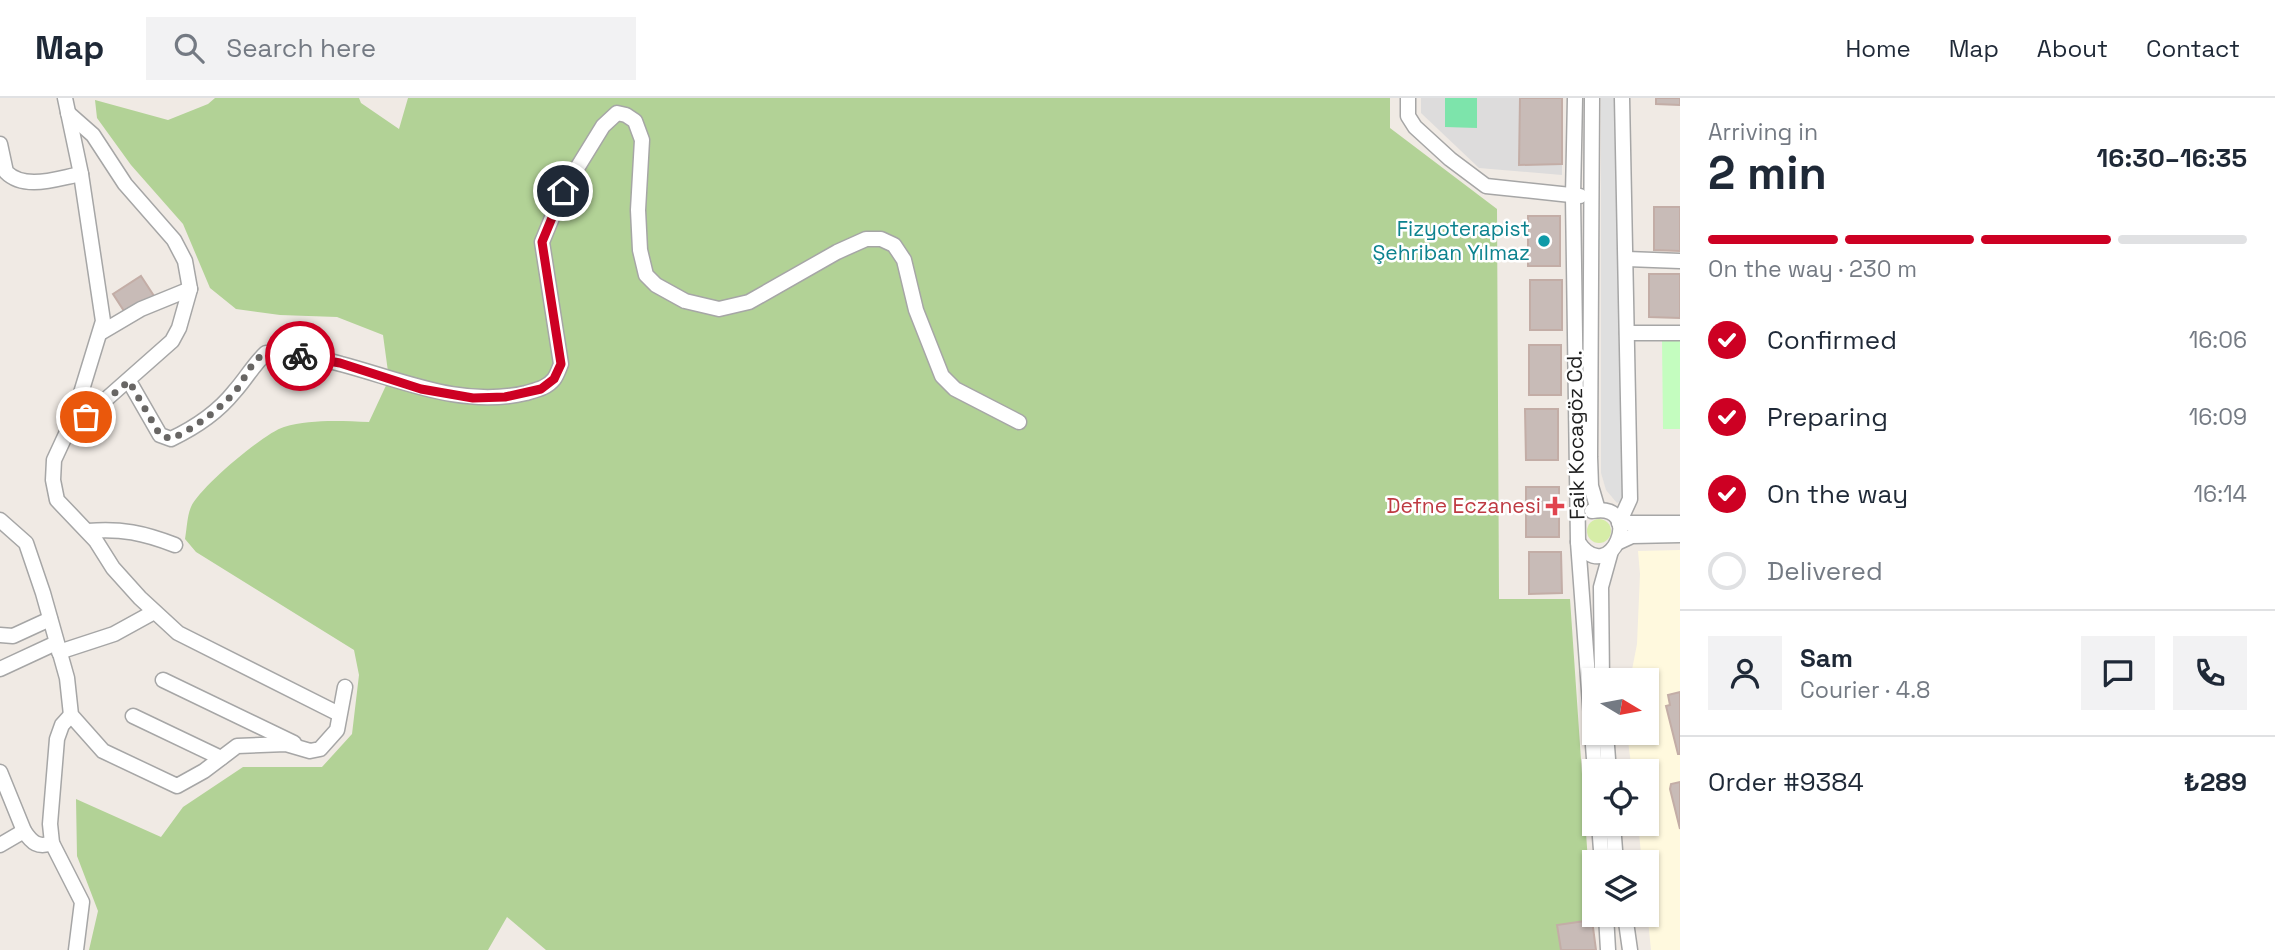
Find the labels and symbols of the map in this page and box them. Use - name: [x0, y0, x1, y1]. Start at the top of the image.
- pin: [533, 161, 593, 221]
- place label: Fizyoterapist Şehriban Yılmaz: [1372, 215, 1530, 266]
- marker: Fizyoterapist Şehriban Yılmaz: [1536, 233, 1552, 249]
- courier: [265, 321, 335, 391]
- street label: Faik Kocagöz Cd.: [1561, 350, 1590, 520]
- pin: [56, 387, 116, 447]
- place label: Defne Eczanesi: [1387, 492, 1541, 519]
- marker: Defne Eczanesi: [1547, 498, 1563, 514]
- north arrow: [1582, 668, 1659, 746]

